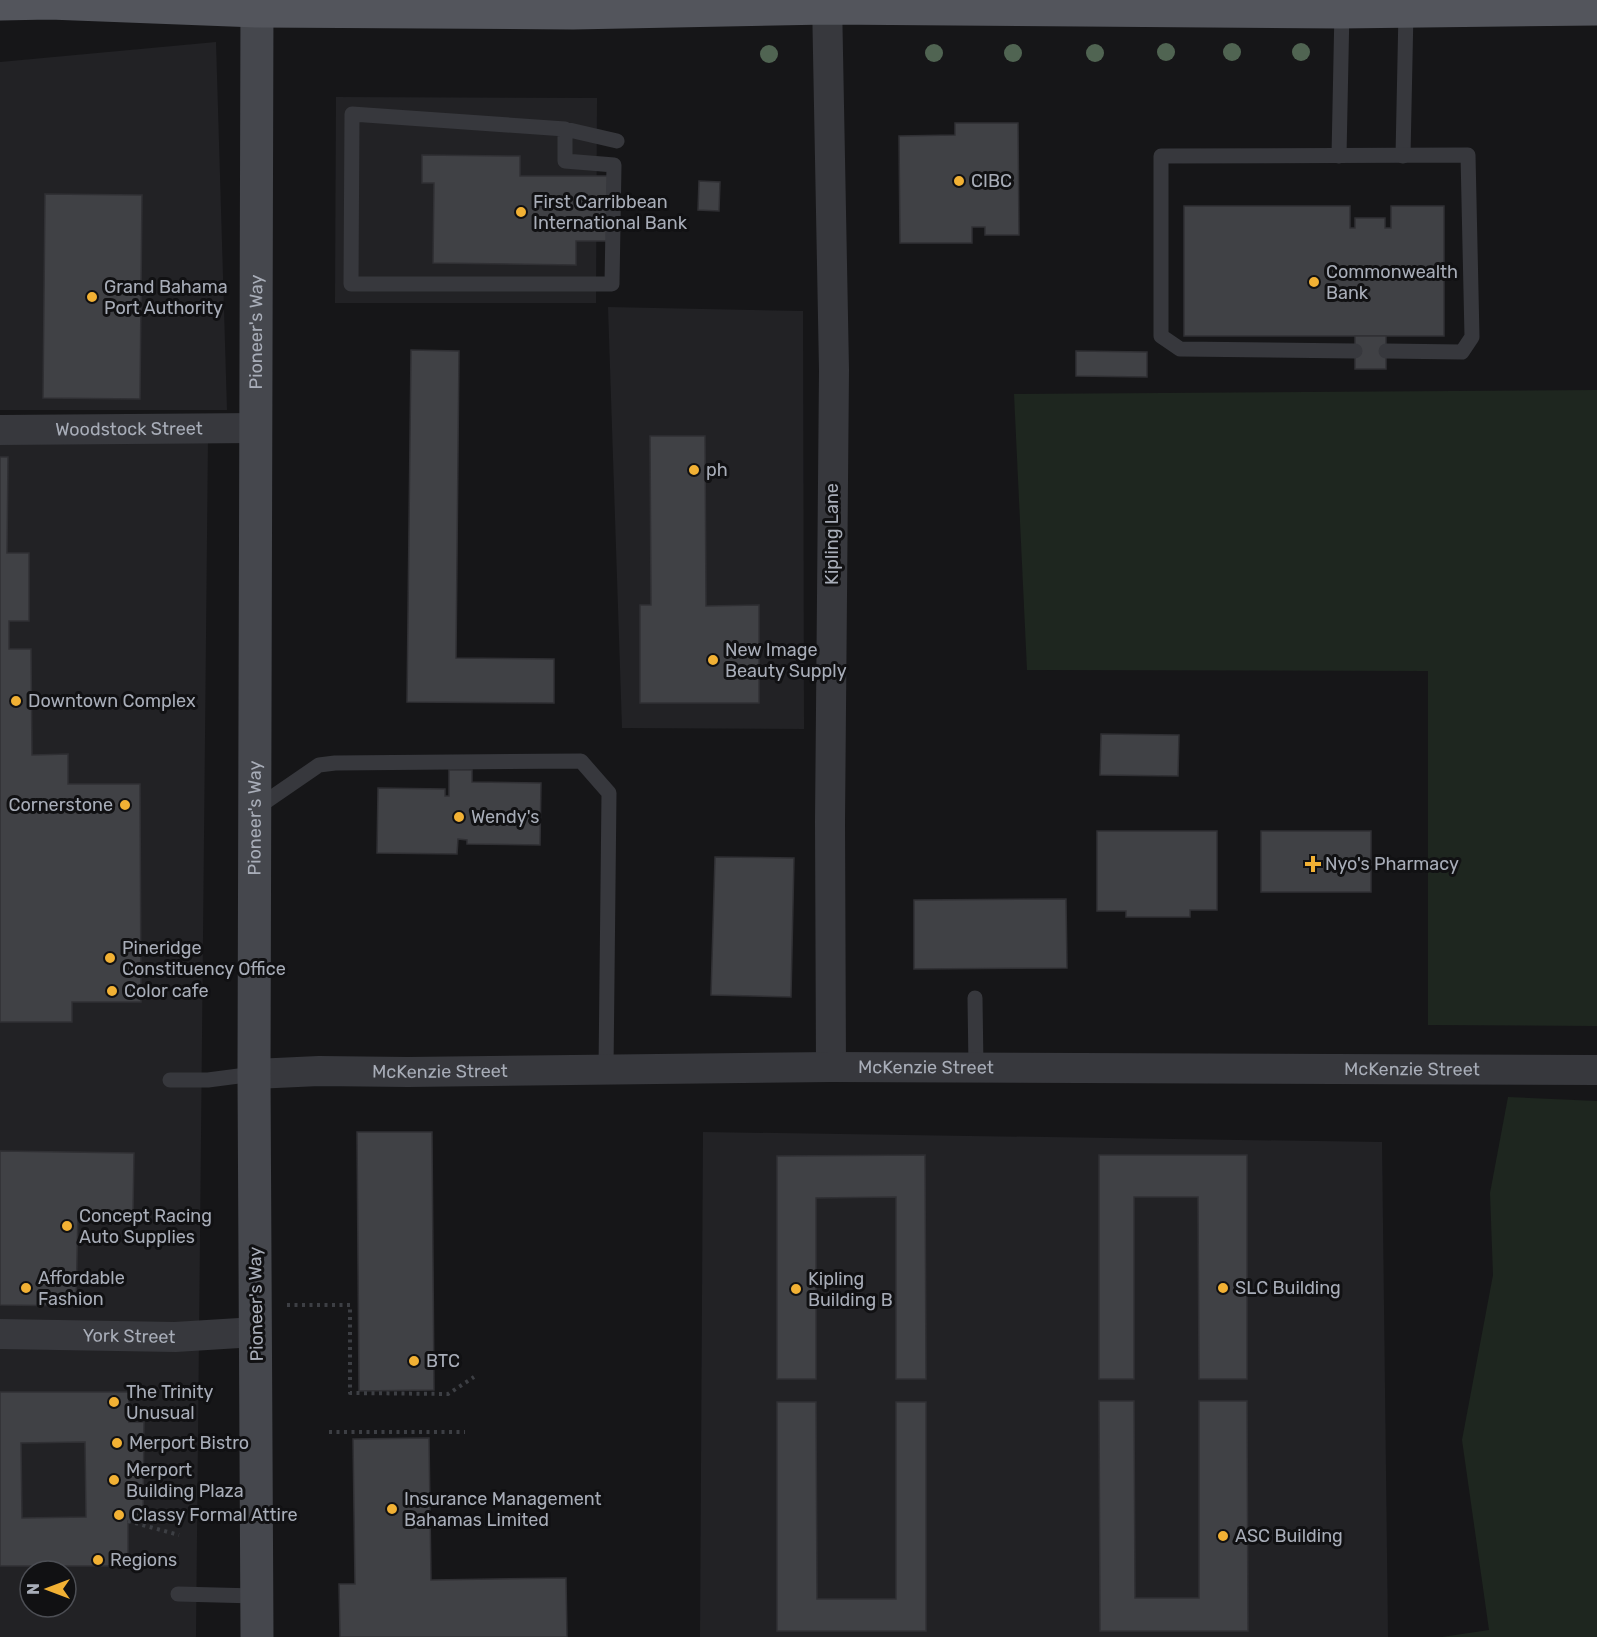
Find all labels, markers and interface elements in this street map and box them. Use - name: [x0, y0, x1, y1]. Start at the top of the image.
- place label: CIBC: [971, 170, 1012, 192]
- marker: CIBC: [952, 174, 966, 188]
- place label: First Carribbean International Bank: [533, 191, 688, 234]
- marker: First Carribbean International Bank: [514, 205, 528, 219]
- place label: Commonwealth Bank: [1326, 261, 1458, 304]
- street label: Pioneer's Way: [245, 275, 267, 389]
- marker: Commonwealth Bank: [1307, 275, 1321, 289]
- place label: Grand Bahama Port Authority: [104, 276, 228, 319]
- marker: Grand Bahama Port Authority: [85, 290, 99, 304]
- street label: Woodstock Street: [55, 417, 203, 441]
- place label: ph: [706, 459, 728, 481]
- marker: ph: [687, 463, 701, 477]
- street label: Kipling Lane: [821, 483, 843, 585]
- place label: New Image Beauty Supply: [725, 639, 847, 682]
- marker: New Image Beauty Supply: [706, 653, 720, 667]
- place label: Downtown Complex: [28, 690, 196, 712]
- marker: Downtown Complex: [9, 694, 23, 708]
- street label: Pioneer's Way: [244, 761, 266, 875]
- place label: Cornerstone: [8, 794, 113, 816]
- marker: Cornerstone: [118, 798, 132, 812]
- place label: Wendy's: [471, 806, 539, 828]
- marker: Wendy's: [452, 810, 466, 824]
- place label: Nyo's Pharmacy: [1325, 853, 1459, 875]
- marker: Nyo's Pharmacy: [1306, 857, 1320, 871]
- place label: Pineridge Constituency Office: [122, 937, 286, 980]
- marker: Pineridge Constituency Office: [103, 951, 117, 965]
- place label: Color cafe: [124, 980, 209, 1002]
- marker: Color cafe: [105, 984, 119, 998]
- street label: McKenzie Street: [858, 1056, 994, 1079]
- street label: McKenzie Street: [1344, 1058, 1480, 1081]
- street label: McKenzie Street: [372, 1060, 508, 1083]
- place label: Concept Racing Auto Supplies: [79, 1205, 212, 1248]
- marker: Concept Racing Auto Supplies: [60, 1219, 74, 1233]
- street label: Pioneer's Way: [244, 1246, 268, 1362]
- place label: Affordable Fashion: [38, 1267, 125, 1310]
- place label: Kipling Building B: [808, 1268, 893, 1311]
- place label: SLC Building: [1235, 1277, 1341, 1299]
- marker: Affordable Fashion: [19, 1281, 33, 1295]
- marker: SLC Building: [1216, 1281, 1230, 1295]
- marker: Kipling Building B: [789, 1282, 803, 1296]
- street label: York Street: [82, 1324, 176, 1348]
- place label: BTC: [426, 1350, 460, 1372]
- marker: BTC: [407, 1354, 421, 1368]
- place label: The Trinity Unusual: [126, 1381, 214, 1424]
- marker: The Trinity Unusual: [107, 1395, 121, 1409]
- place label: Merport Bistro: [129, 1432, 249, 1454]
- marker: Merport Bistro: [110, 1436, 124, 1450]
- place label: Merport Building Plaza: [126, 1459, 244, 1502]
- marker: Merport Building Plaza: [107, 1473, 121, 1487]
- place label: Insurance Management Bahamas Limited: [404, 1488, 602, 1531]
- marker: Insurance Management Bahamas Limited: [385, 1502, 399, 1516]
- place label: Classy Formal Attire: [131, 1504, 298, 1526]
- marker: Classy Formal Attire: [112, 1508, 126, 1522]
- place label: ASC Building: [1235, 1525, 1343, 1547]
- marker: ASC Building: [1216, 1529, 1230, 1543]
- place label: Regions: [110, 1549, 177, 1571]
- marker: Regions: [91, 1553, 105, 1567]
- north arrow: [18, 1559, 78, 1619]
- text: N: [24, 1583, 43, 1595]

